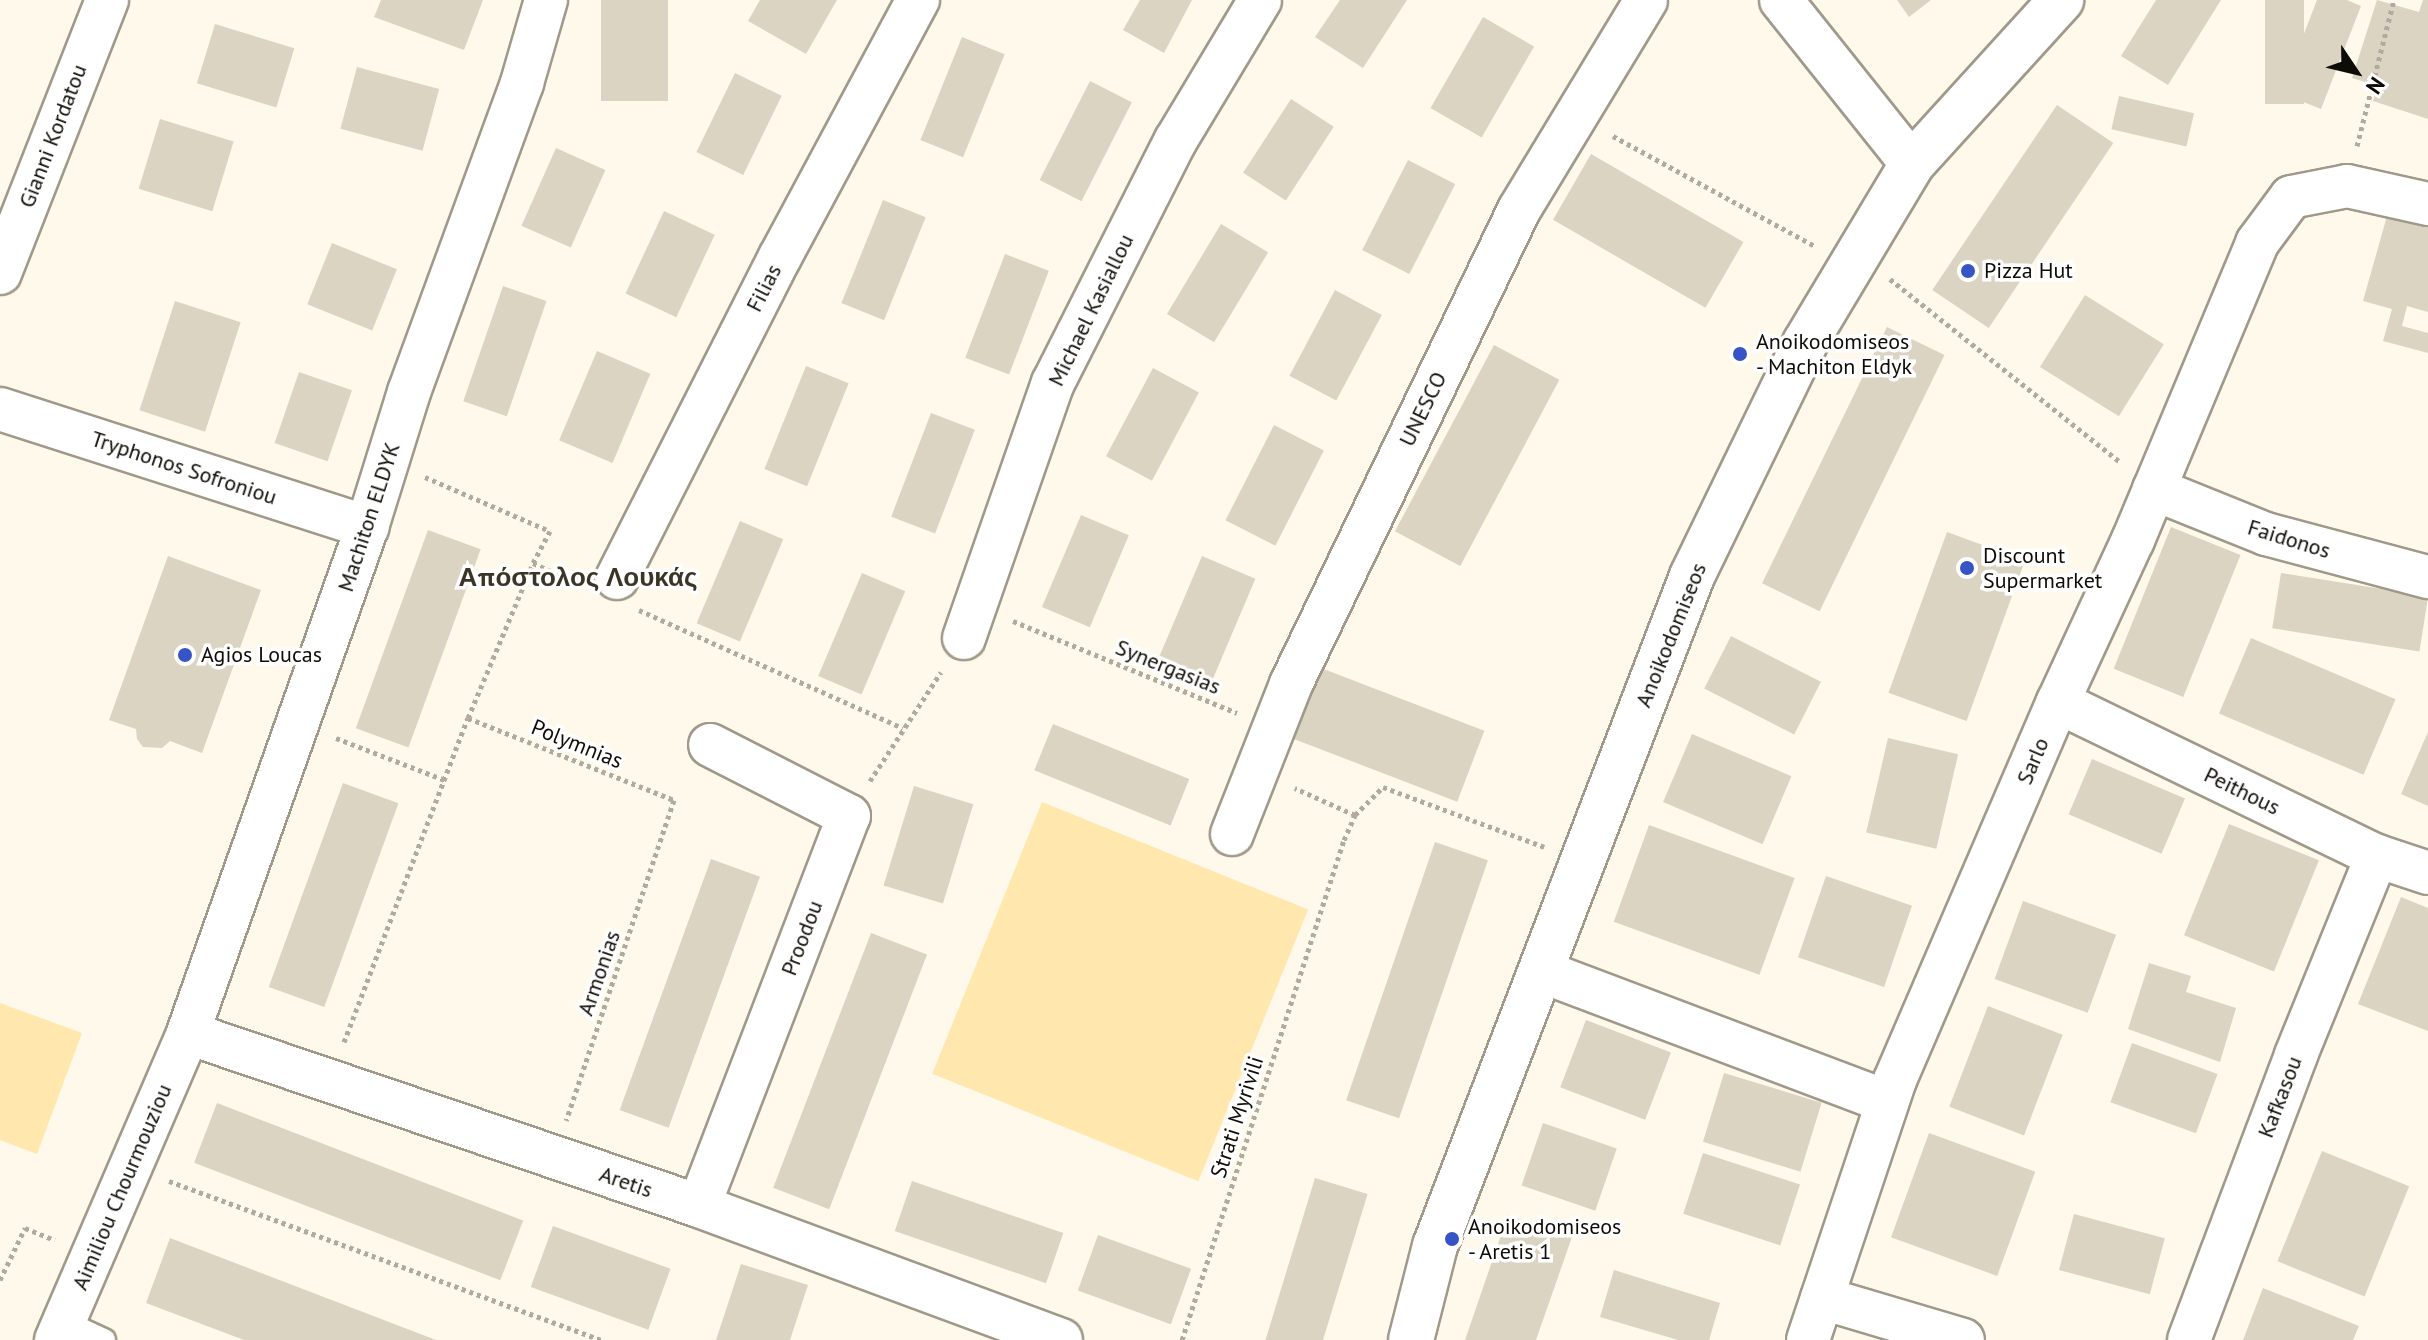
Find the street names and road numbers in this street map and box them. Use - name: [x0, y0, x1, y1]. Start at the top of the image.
- street label: Gianni Kordatou: [14, 61, 92, 211]
- street label: Michael Kasiallou: [1043, 230, 1139, 390]
- street label: Filias: [741, 260, 787, 316]
- street label: UNESCO: [1394, 367, 1452, 451]
- street label: Tryphonos Sofroniou: [88, 426, 280, 510]
- street label: Machiton ELDYK: [332, 439, 406, 595]
- street label: Faidonos: [2245, 514, 2333, 564]
- street label: Anoikodomiseos: [1630, 559, 1712, 711]
- street label: Synergasias: [1112, 634, 1224, 700]
- street label: Polymnias: [528, 714, 626, 774]
- street label: Sarlo: [2011, 734, 2055, 788]
- street label: Peithous: [2200, 761, 2284, 821]
- street label: Proodou: [776, 897, 828, 979]
- street label: Armonias: [572, 927, 626, 1019]
- street label: Strati Myrivili: [1205, 1053, 1269, 1181]
- street label: Kafkasou: [2252, 1053, 2308, 1141]
- street label: Aimiliou Chourmouziou: [67, 1080, 177, 1294]
- street label: Aretis: [596, 1161, 656, 1203]

